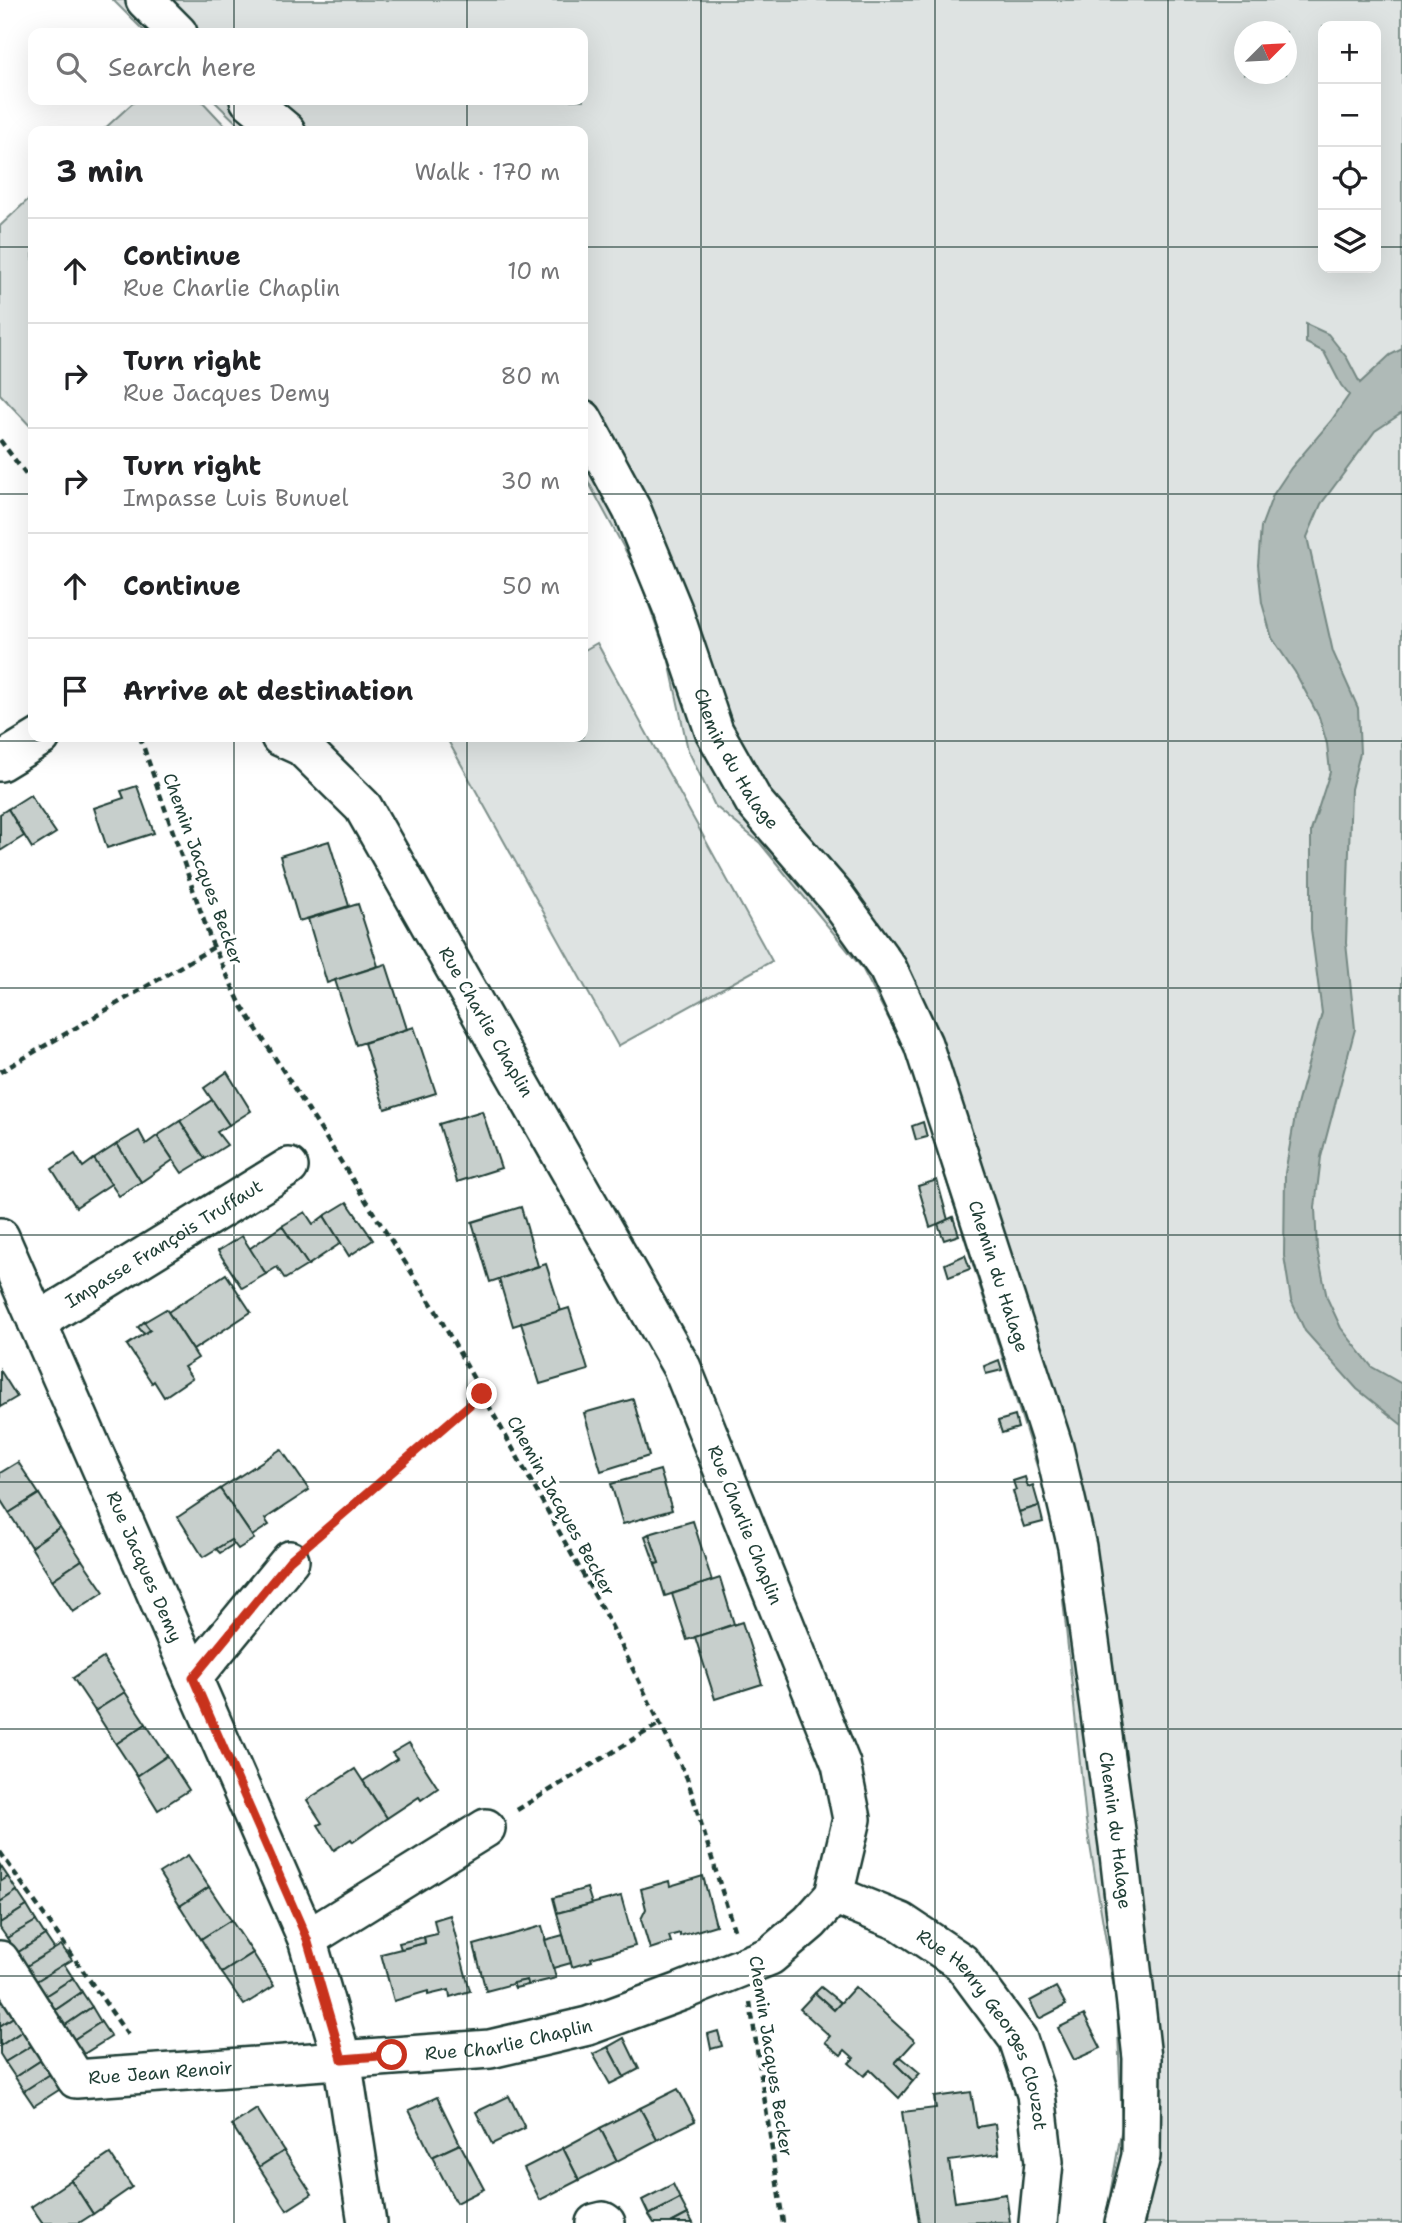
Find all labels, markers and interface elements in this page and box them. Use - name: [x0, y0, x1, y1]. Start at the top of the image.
- north arrow: [1234, 21, 1297, 84]
- map controls: [1318, 21, 1381, 273]
- button: +: [1318, 21, 1381, 84]
- search box: [28, 28, 588, 105]
- icon: search: [52, 48, 90, 86]
- text: Search here: [108, 49, 257, 84]
- button: −: [1318, 84, 1381, 147]
- button: locate: [1318, 147, 1381, 210]
- text: 3 min: [56, 151, 143, 192]
- text: Walk · 170 m: [415, 157, 560, 187]
- button: layers: [1318, 210, 1381, 273]
- text: Continue: [123, 238, 241, 273]
- icon: ahead: [56, 252, 94, 290]
- text: 10 m: [507, 256, 560, 286]
- text: Rue Charlie Chaplin: [123, 273, 340, 303]
- text: Turn right: [123, 343, 261, 378]
- icon: right: [56, 357, 94, 395]
- text: 80 m: [501, 361, 560, 391]
- text: Rue Jacques Demy: [123, 378, 330, 408]
- text: Turn right: [123, 448, 261, 483]
- icon: right: [56, 462, 94, 500]
- text: 30 m: [501, 466, 560, 496]
- text: Impasse Luis Bunuel: [123, 483, 348, 513]
- icon: ahead: [56, 567, 94, 605]
- text: Continue: [123, 568, 241, 603]
- text: 50 m: [502, 571, 560, 601]
- icon: arrive: [56, 672, 94, 710]
- text: Arrive at destination: [123, 673, 413, 708]
- street label: Chemin du Halage: [688, 685, 784, 834]
- street label: Chemin Jacques Becker: [157, 770, 249, 968]
- street label: Rue Charlie Chaplin: [433, 942, 539, 1102]
- street label: Impasse François Truffaut: [61, 1174, 267, 1314]
- street label: Chemin du Halage: [962, 1197, 1034, 1355]
- route end: [466, 1378, 497, 1409]
- street label: Chemin Jacques Becker: [501, 1412, 621, 1600]
- street label: Rue Charlie Chaplin: [702, 1442, 788, 1608]
- street label: Rue Jacques Demy: [101, 1488, 188, 1646]
- street label: Chemin du Halage: [1093, 1750, 1137, 1910]
- street label: Rue Henry Georges Clouzot: [912, 1924, 1052, 2132]
- street label: Chemin Jacques Becker: [743, 1954, 799, 2158]
- street label: Rue Charlie Chaplin: [424, 2013, 595, 2066]
- route start: [376, 2039, 407, 2070]
- street label: Rue Jean Renoir: [88, 2056, 234, 2090]

